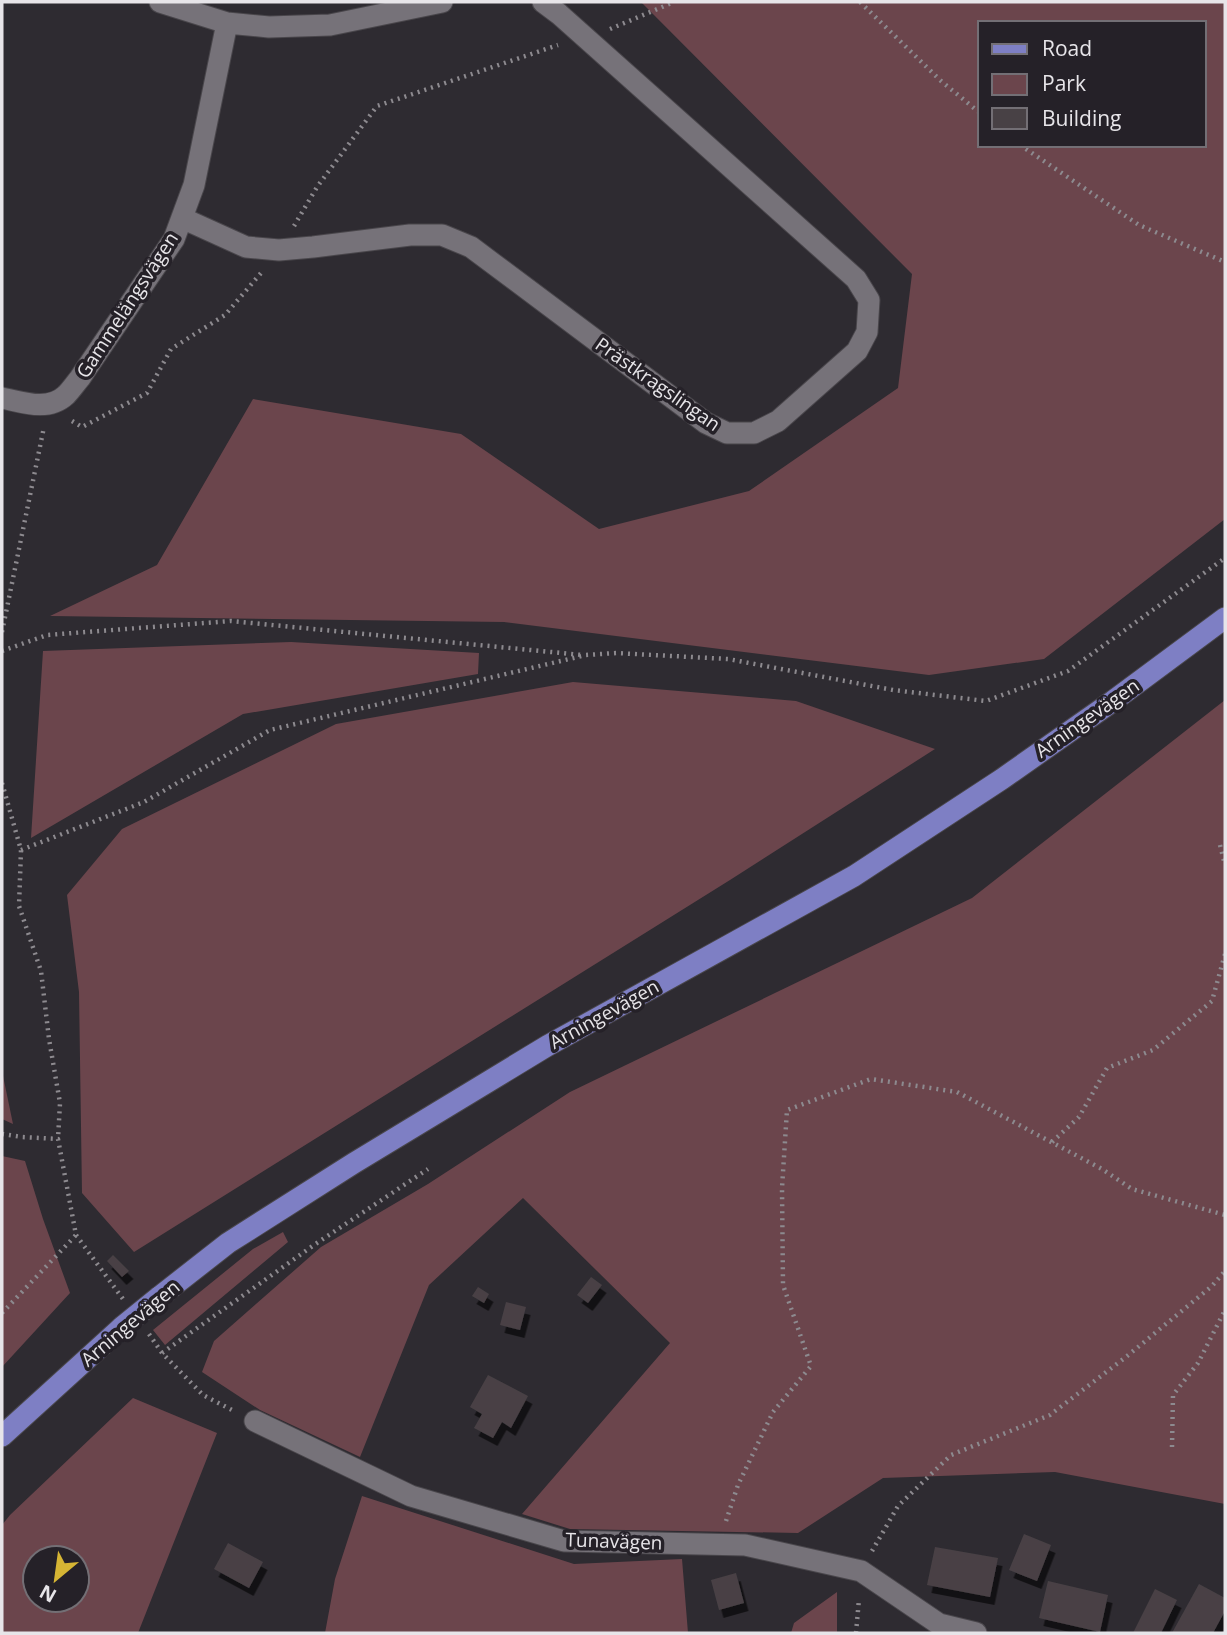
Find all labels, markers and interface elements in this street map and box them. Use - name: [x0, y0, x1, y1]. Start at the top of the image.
- legend: [978, 21, 1206, 147]
- text: Road: [1042, 34, 1092, 62]
- text: Park: [1042, 69, 1086, 97]
- text: Building: [1042, 104, 1121, 132]
- street label: Gammelängsvägen: [70, 227, 184, 383]
- street label: Prästkragslingan: [590, 331, 726, 437]
- street label: Arningevägen: [1030, 672, 1144, 764]
- street label: Arningevägen: [545, 973, 663, 1055]
- street label: Arningevägen: [75, 1274, 185, 1372]
- street label: Tunavägen: [565, 1526, 663, 1556]
- north arrow: [21, 1544, 91, 1614]
- text: N: [35, 1579, 61, 1609]

